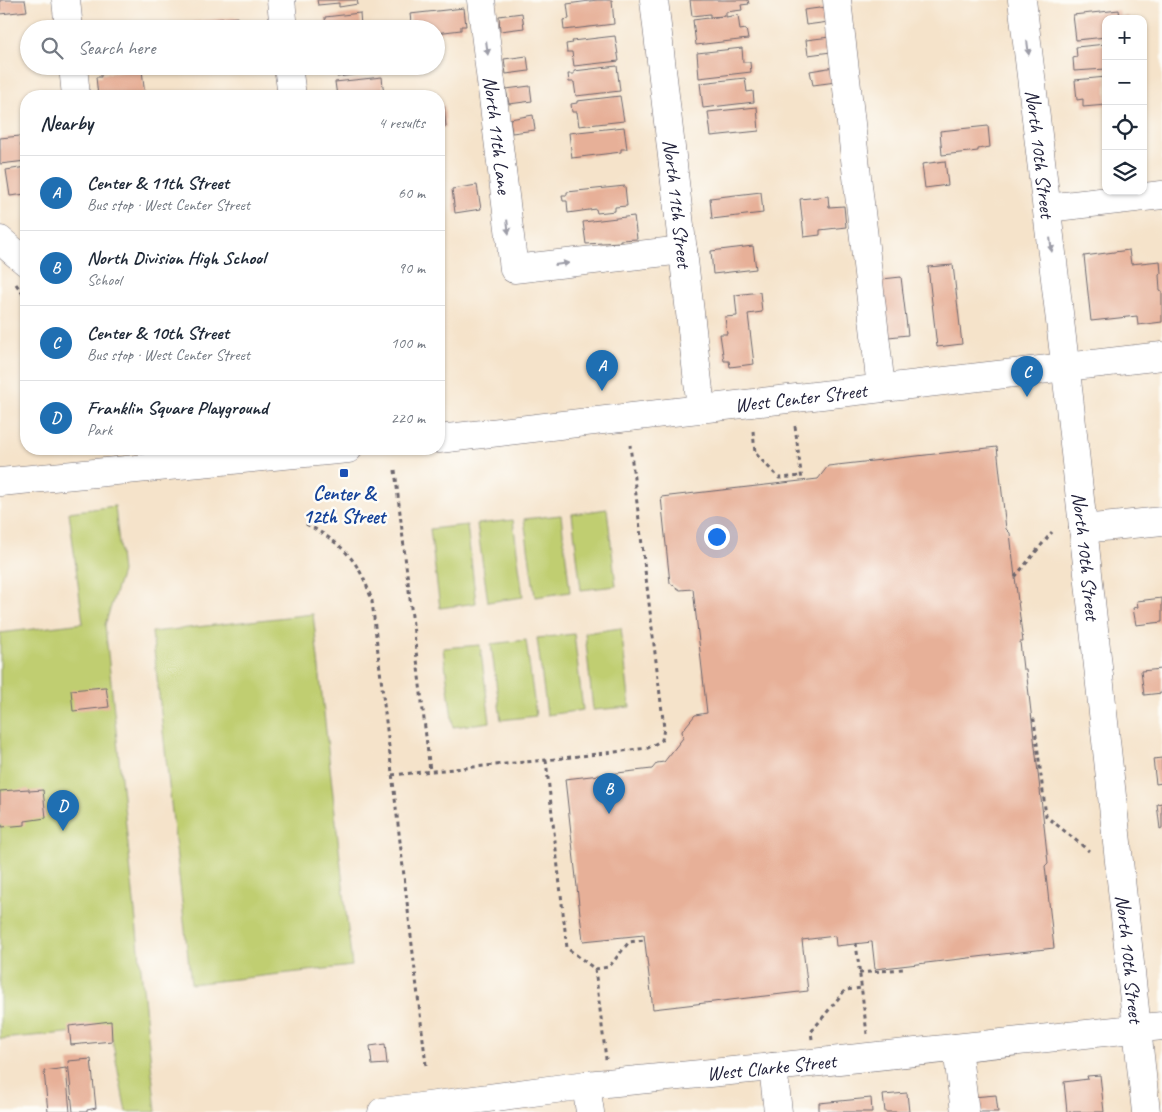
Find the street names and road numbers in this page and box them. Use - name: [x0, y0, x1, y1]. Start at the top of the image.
- street label: North 11th Lane: [478, 75, 517, 197]
- street label: North 10th Street: [1020, 89, 1060, 222]
- street label: North 11th Street: [658, 138, 698, 271]
- street label: West Center Street: [733, 377, 870, 417]
- street label: North 10th Street: [1067, 491, 1106, 624]
- street label: North 10th Street: [1110, 894, 1149, 1027]
- street label: West Clarke Street: [706, 1048, 839, 1086]

